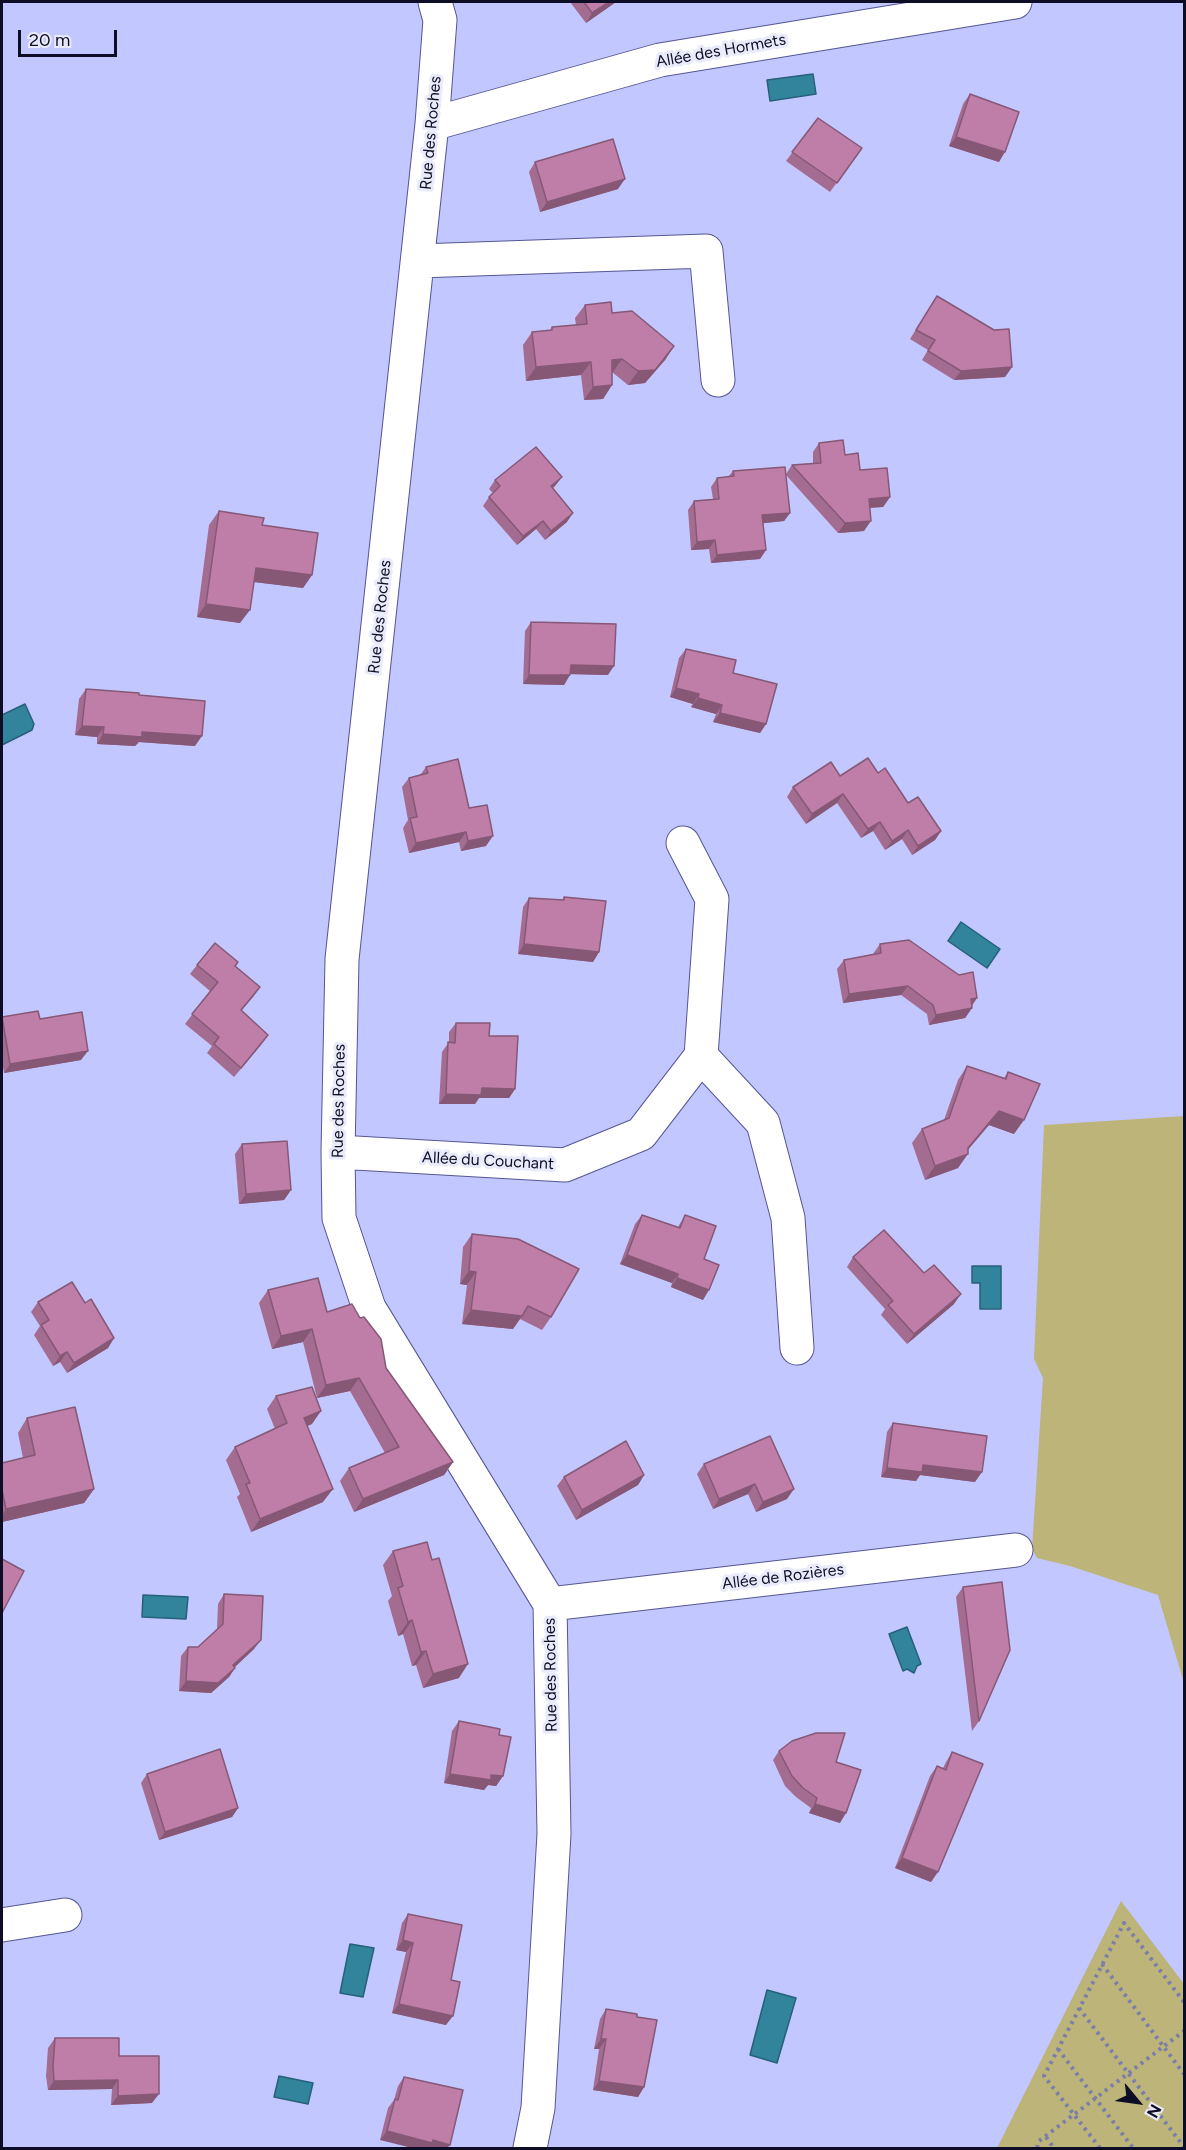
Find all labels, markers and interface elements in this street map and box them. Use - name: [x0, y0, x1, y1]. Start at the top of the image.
- scale bar: [21, 18, 120, 56]
- text: 20 m: [29, 29, 70, 51]
- street label: Allée des Hormets: [655, 30, 787, 72]
- street label: Rue des Roches: [416, 75, 446, 191]
- street label: Rue des Roches: [364, 559, 396, 675]
- street label: Rue des Roches: [328, 1044, 350, 1158]
- street label: Allée du Couchant: [422, 1148, 554, 1174]
- street label: Allée de Rozières: [721, 1560, 845, 1594]
- street label: Rue des Roches: [540, 1618, 562, 1732]
- north arrow: [1108, 2072, 1168, 2132]
- text: N: [1143, 2101, 1165, 2121]

